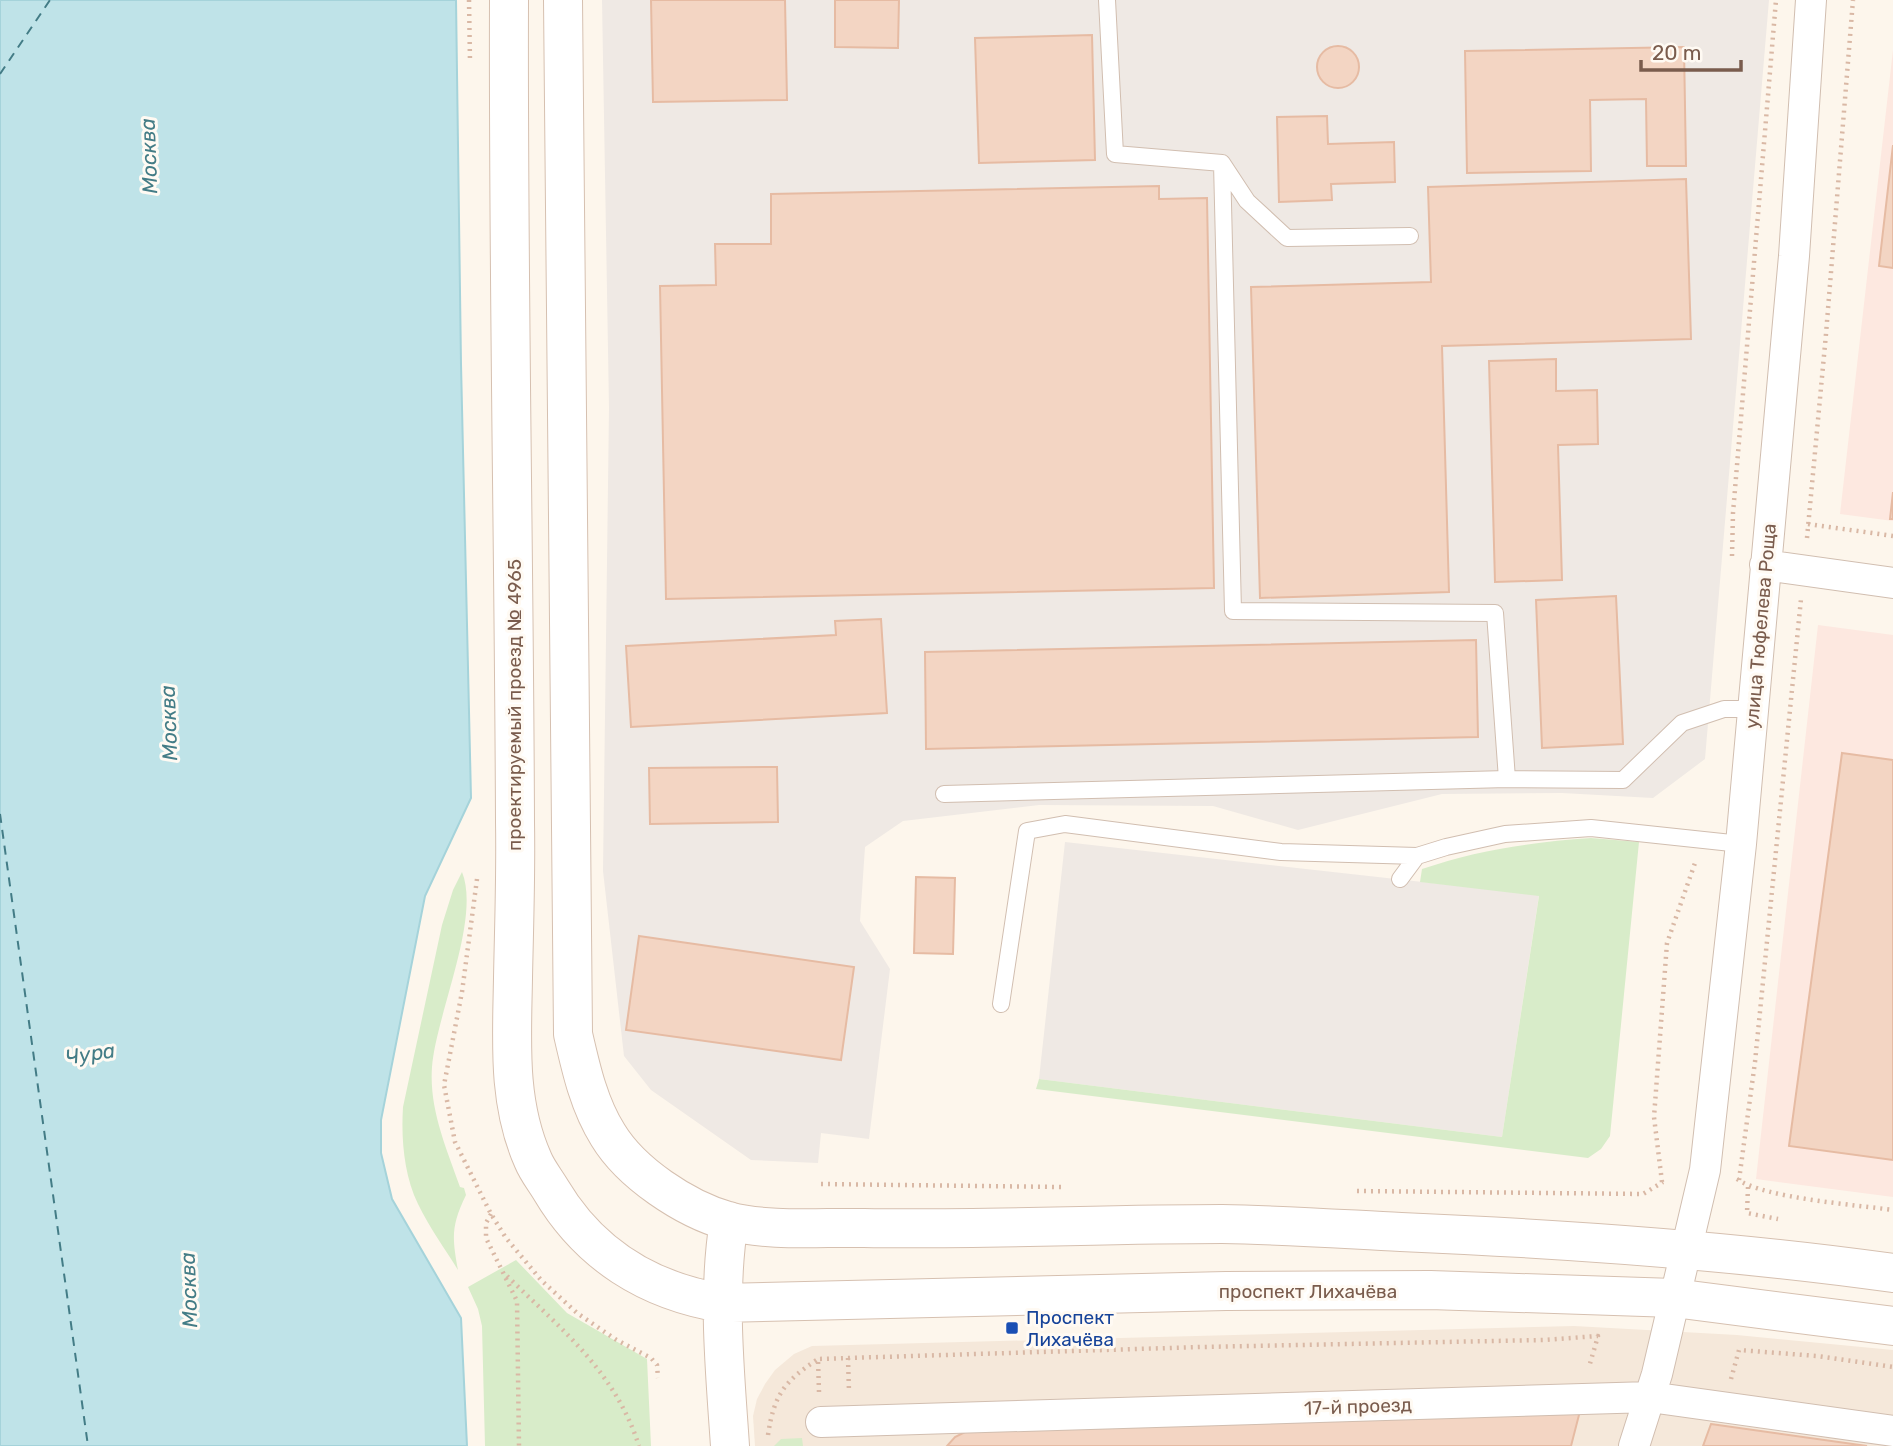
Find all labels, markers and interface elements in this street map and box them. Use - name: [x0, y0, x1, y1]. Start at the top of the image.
- scale bar: [1641, 28, 1741, 72]
- text: 20 m: [1652, 40, 1701, 65]
- water label: Москва: [135, 118, 162, 194]
- street label: улица Тюфелева Роща: [1740, 522, 1781, 730]
- street label: проектируемый проезд № 4965: [503, 559, 526, 851]
- water label: Москва: [155, 685, 182, 761]
- water label: Чура: [63, 1037, 117, 1070]
- water label: Москва: [175, 1252, 202, 1328]
- street label: проспект Лихачёва: [1219, 1280, 1397, 1303]
- place label: Проспект Лихачёва: [1026, 1306, 1114, 1351]
- marker: Проспект Лихачёва: [1004, 1320, 1020, 1336]
- street label: 17-й проезд: [1304, 1393, 1412, 1420]

